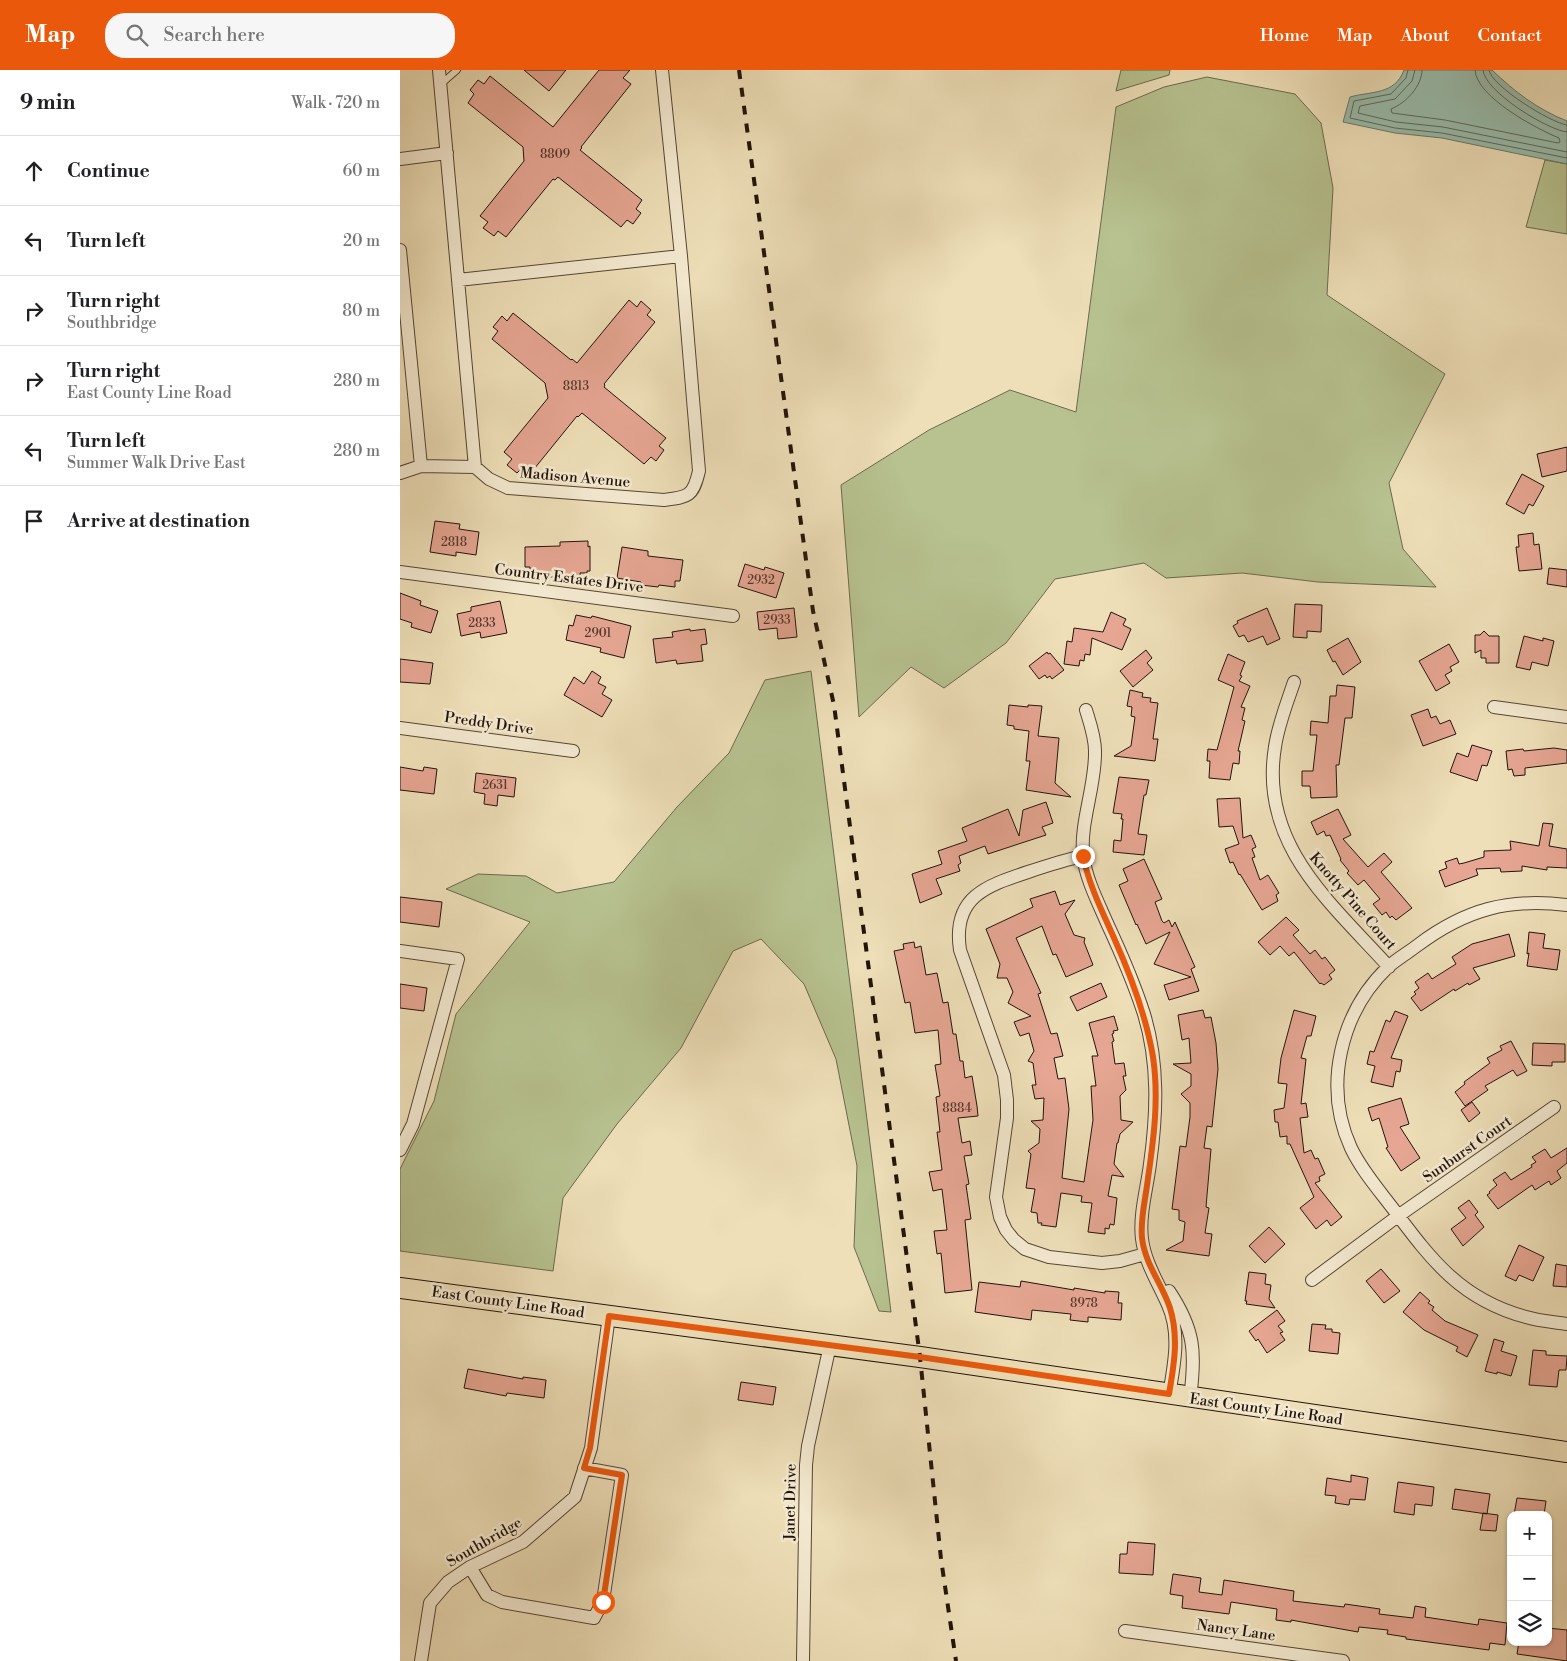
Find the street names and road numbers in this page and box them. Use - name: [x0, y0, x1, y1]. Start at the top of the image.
- street label: Madison Avenue: [519, 463, 631, 492]
- street label: Country Estates Drive: [493, 560, 644, 597]
- street label: Preddy Drive: [443, 708, 535, 739]
- street label: Knotty Pine Court: [1305, 848, 1401, 955]
- street label: Sunburst Court: [1419, 1111, 1516, 1187]
- street label: East County Line Road: [430, 1282, 586, 1323]
- street label: East County Line Road: [1188, 1389, 1344, 1430]
- street label: Janet Drive: [780, 1463, 801, 1542]
- street label: Southbridge: [443, 1513, 525, 1572]
- street label: Nancy Lane: [1195, 1616, 1277, 1645]

